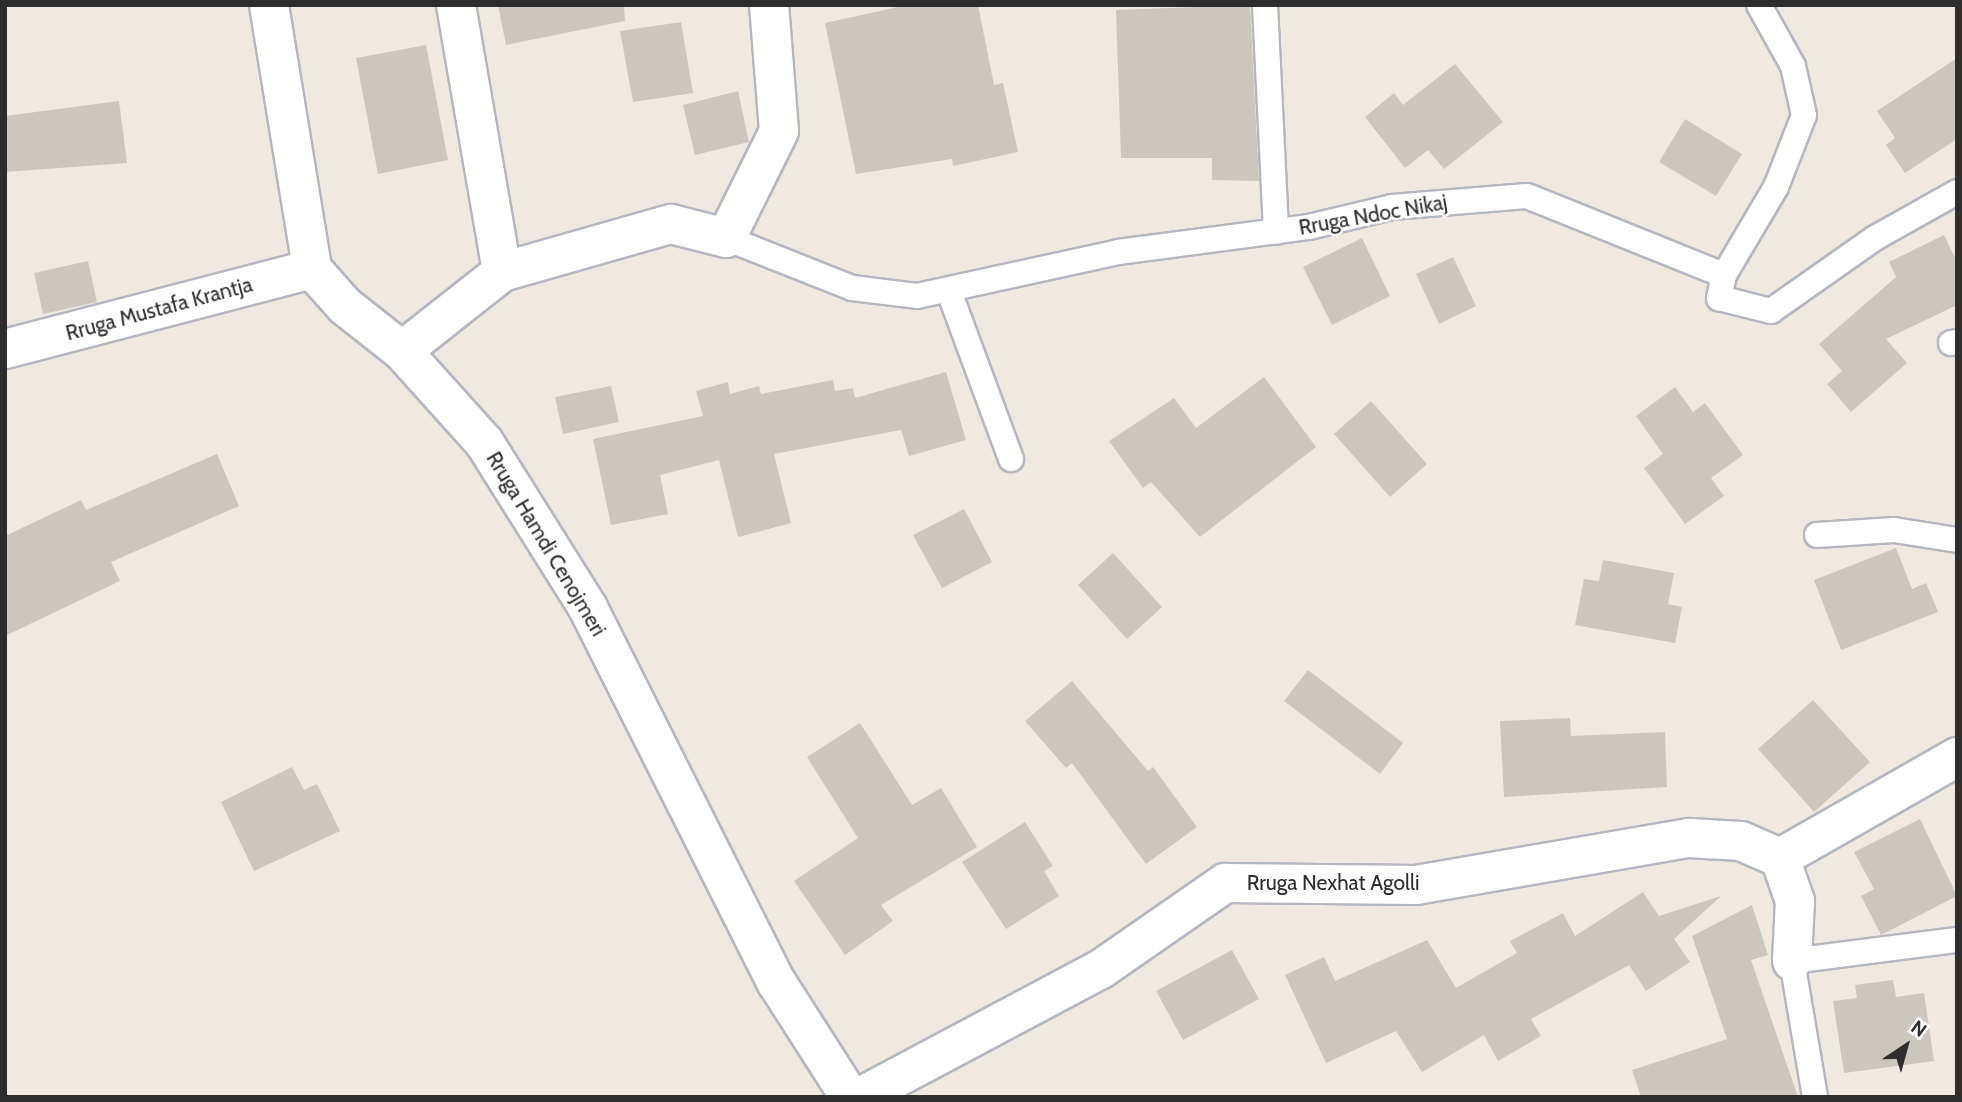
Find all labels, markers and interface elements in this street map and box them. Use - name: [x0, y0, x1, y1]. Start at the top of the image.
- street label: Rruga Ndoc Nikaj: [1297, 190, 1449, 240]
- street label: Rruga Mustafa Krantja: [63, 272, 255, 346]
- street label: Rruga Hamdi Cenojmeri: [481, 447, 611, 641]
- street label: Rruga Nexhat Agolli: [1247, 870, 1419, 896]
- north arrow: [1871, 1011, 1941, 1081]
- text: N: [1906, 1015, 1931, 1042]

